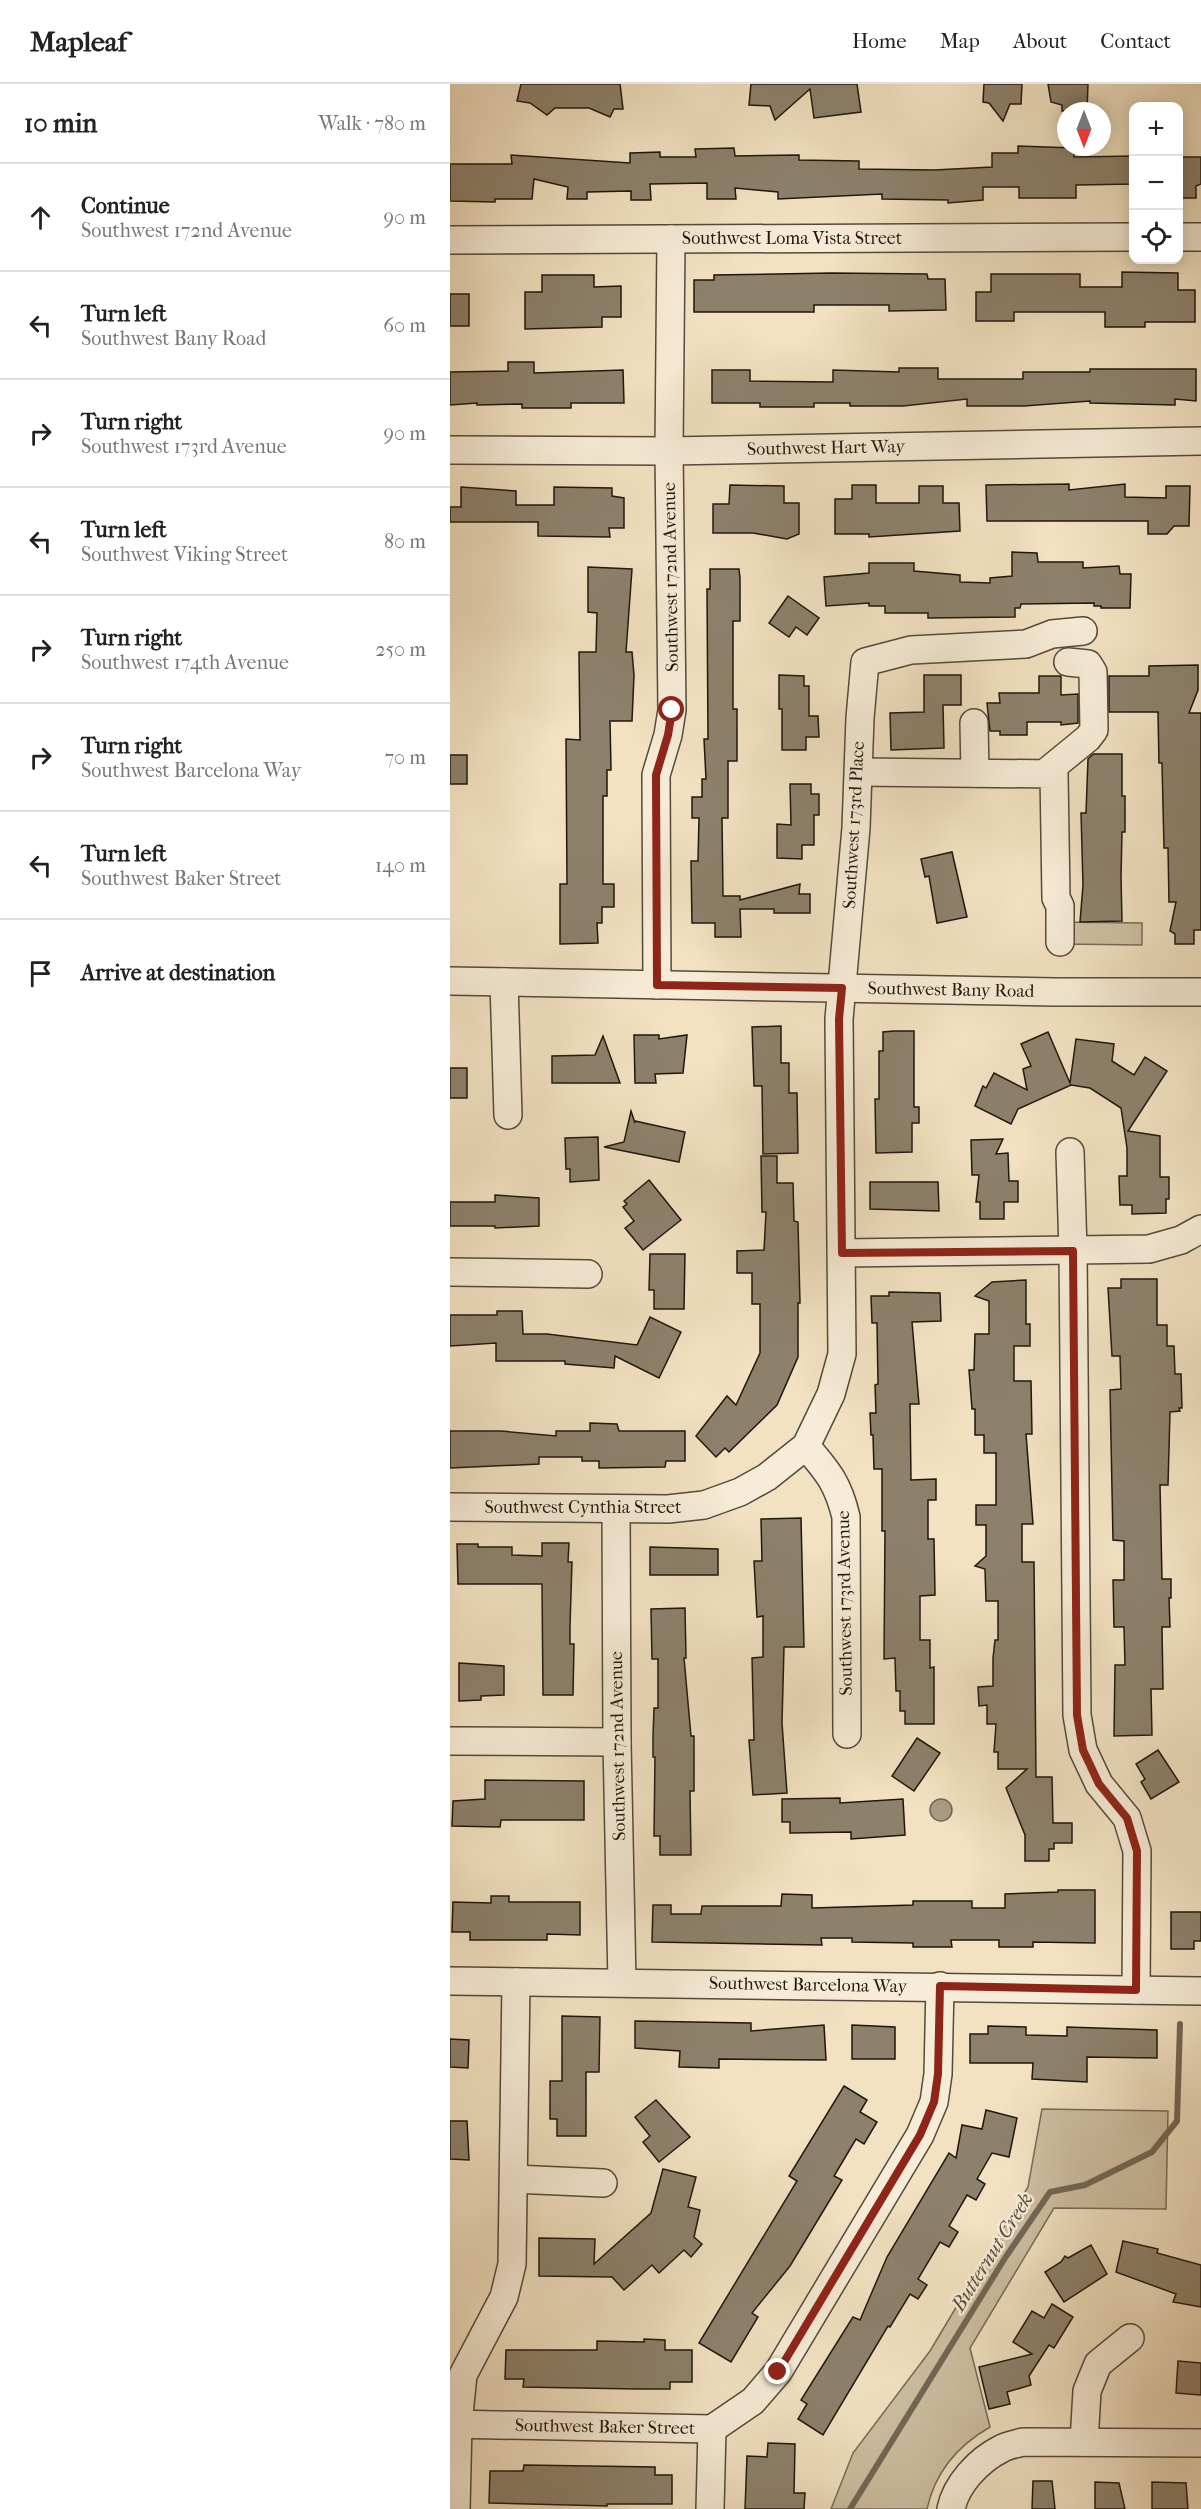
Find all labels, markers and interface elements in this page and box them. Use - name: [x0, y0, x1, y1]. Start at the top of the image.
- text: Mapleaf: [30, 25, 127, 58]
- text: Home: [852, 29, 907, 53]
- text: Map: [940, 29, 980, 53]
- text: About: [1013, 29, 1067, 53]
- text: Contact: [1100, 29, 1171, 53]
- north arrow: [1057, 102, 1111, 156]
- map controls: [1129, 102, 1183, 264]
- button: +: [1129, 102, 1183, 156]
- text: 10 min: [24, 108, 97, 139]
- text: Walk · 780 m: [318, 112, 426, 135]
- button: −: [1129, 156, 1183, 210]
- text: Continue: [81, 193, 170, 219]
- icon: ahead: [24, 201, 57, 234]
- text: 90 m: [384, 206, 426, 229]
- button: locate: [1129, 210, 1183, 264]
- text: Southwest 172nd Avenue: [81, 219, 292, 242]
- street label: Southwest Loma Vista Street: [682, 228, 903, 249]
- text: Turn left: [81, 301, 167, 327]
- icon: left: [24, 309, 57, 342]
- text: 60 m: [383, 314, 426, 337]
- text: Southwest Bany Road: [81, 327, 266, 350]
- text: Turn right: [81, 409, 182, 435]
- icon: right: [24, 417, 57, 450]
- text: 90 m: [384, 422, 426, 445]
- text: Southwest 173rd Avenue: [81, 435, 287, 458]
- street label: Southwest Hart Way: [747, 436, 907, 460]
- street label: Southwest 172nd Avenue: [659, 482, 683, 672]
- text: Turn left: [81, 517, 167, 543]
- icon: left: [24, 525, 57, 558]
- text: 80 m: [384, 530, 426, 553]
- text: Southwest Viking Street: [81, 543, 288, 566]
- text: Turn right: [81, 625, 182, 651]
- icon: right: [24, 633, 57, 666]
- text: 250 m: [375, 638, 426, 661]
- text: Southwest 174th Avenue: [81, 651, 289, 674]
- route start: [658, 696, 684, 722]
- text: Turn right: [81, 733, 182, 759]
- street label: Southwest 173rd Place: [839, 740, 869, 909]
- icon: right: [24, 741, 57, 774]
- text: 70 m: [384, 746, 426, 769]
- text: Southwest Barcelona Way: [81, 759, 301, 782]
- text: Turn left: [81, 841, 167, 867]
- icon: left: [24, 849, 57, 882]
- text: 140 m: [375, 854, 426, 877]
- text: Southwest Baker Street: [81, 867, 281, 890]
- icon: arrive: [24, 957, 57, 990]
- text: Arrive at destination: [81, 960, 275, 986]
- street label: Southwest Bany Road: [867, 978, 1035, 1002]
- street label: Southwest Cynthia Street: [485, 1497, 682, 1518]
- street label: Southwest 173rd Avenue: [833, 1510, 857, 1696]
- street label: Southwest 172nd Avenue: [606, 1651, 630, 1841]
- street label: Southwest Barcelona Way: [709, 1973, 909, 1997]
- water label: Butternut Creek: [946, 2189, 1038, 2316]
- route end: [764, 2358, 790, 2384]
- street label: Southwest Baker Street: [515, 2415, 696, 2439]

